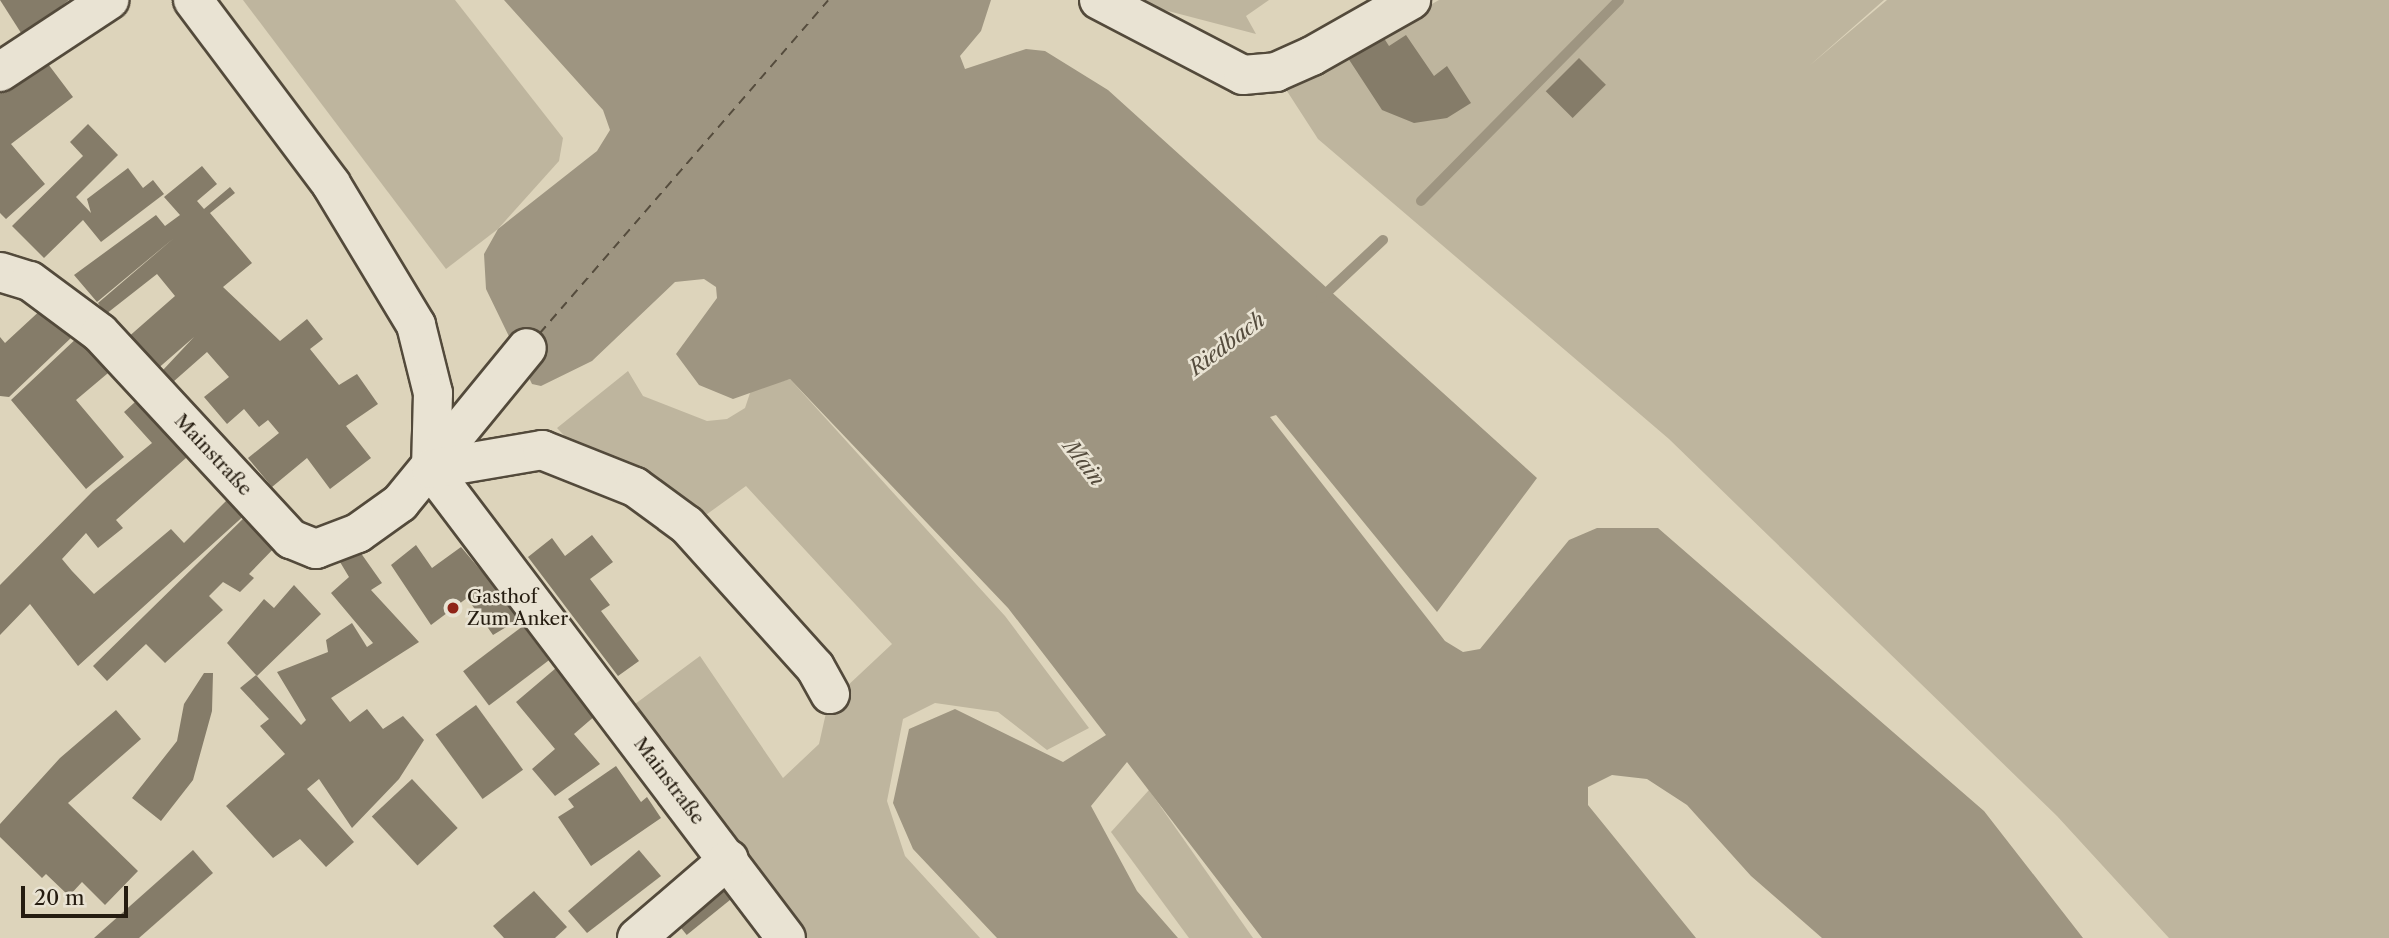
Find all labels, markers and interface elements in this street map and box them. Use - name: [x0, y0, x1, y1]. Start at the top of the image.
- water label: Riedbach: [1184, 307, 1270, 381]
- street label: Mainstraße: [169, 409, 257, 501]
- water label: Main: [1058, 435, 1110, 491]
- place label: Gasthof Zum Anker: [467, 586, 569, 630]
- marker: Gasthof Zum Anker: [445, 600, 461, 616]
- street label: Mainstraße: [629, 733, 709, 829]
- scale bar: [24, 872, 131, 916]
- text: 20 m: [34, 885, 85, 910]

